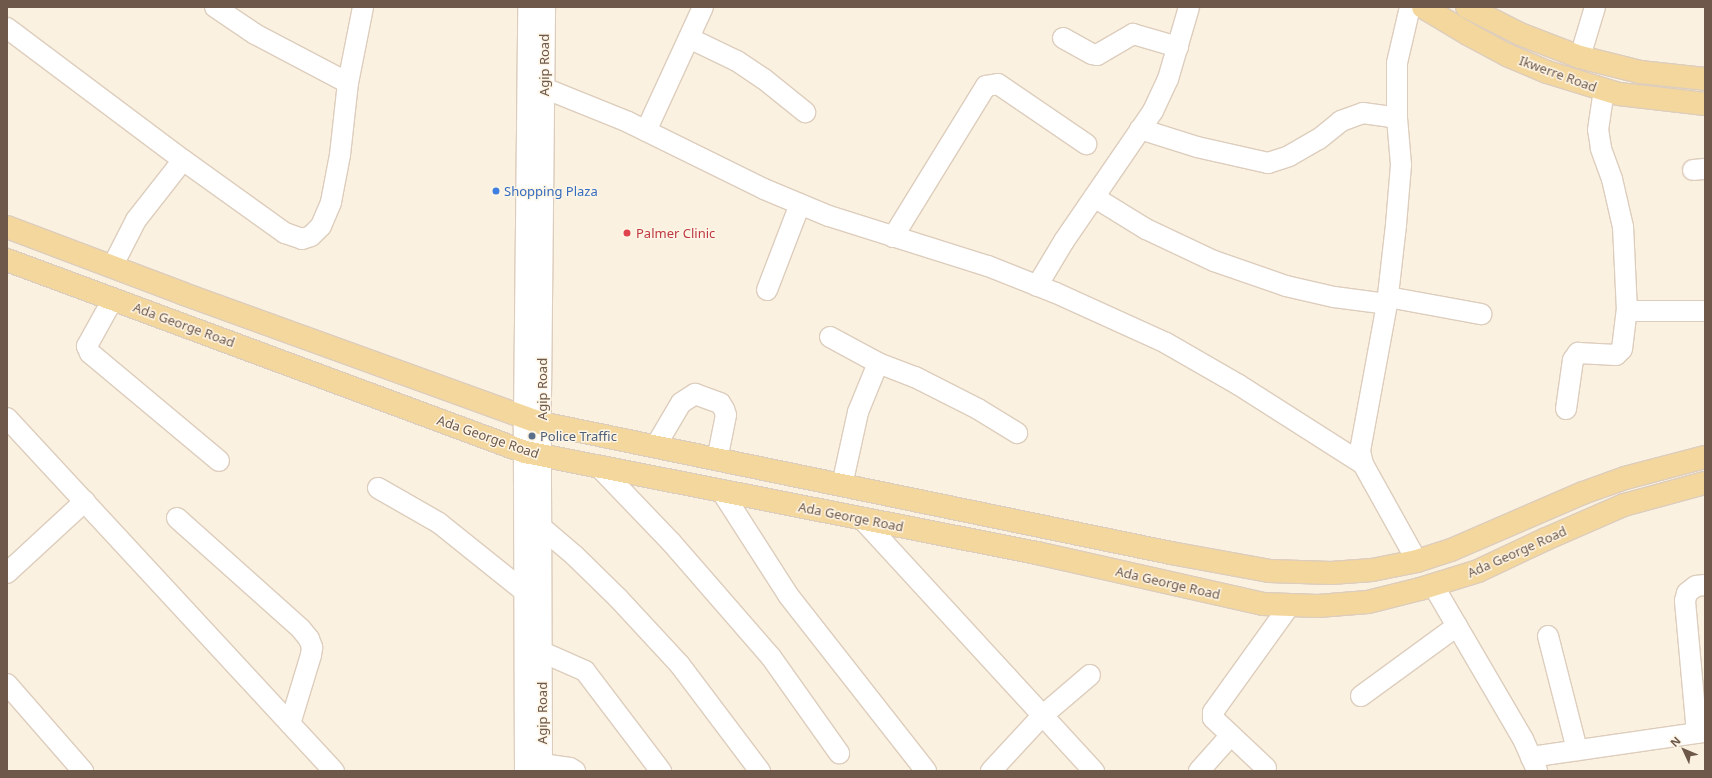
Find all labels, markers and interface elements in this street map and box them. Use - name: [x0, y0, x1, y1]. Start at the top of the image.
- street label: Agip Road: [536, 34, 552, 96]
- street label: Ikwerre Road: [1517, 53, 1599, 95]
- place label: Shopping Plaza: [504, 183, 598, 199]
- marker: Shopping Plaza: [491, 186, 501, 196]
- place label: Palmer Clinic: [636, 225, 715, 241]
- marker: Palmer Clinic: [621, 227, 633, 239]
- street label: Ada George Road: [131, 299, 237, 351]
- street label: Agip Road: [534, 358, 550, 420]
- street label: Ada George Road: [435, 412, 541, 462]
- place label: Police Traffic: [540, 428, 617, 444]
- marker: Police Traffic: [527, 431, 537, 441]
- street label: Ada George Road: [797, 499, 905, 535]
- street label: Ada George Road: [1465, 523, 1569, 581]
- street label: Ada George Road: [1114, 563, 1222, 603]
- street label: Agip Road: [534, 682, 550, 744]
- north arrow: [1664, 730, 1704, 770]
- text: N: [1666, 733, 1684, 750]

